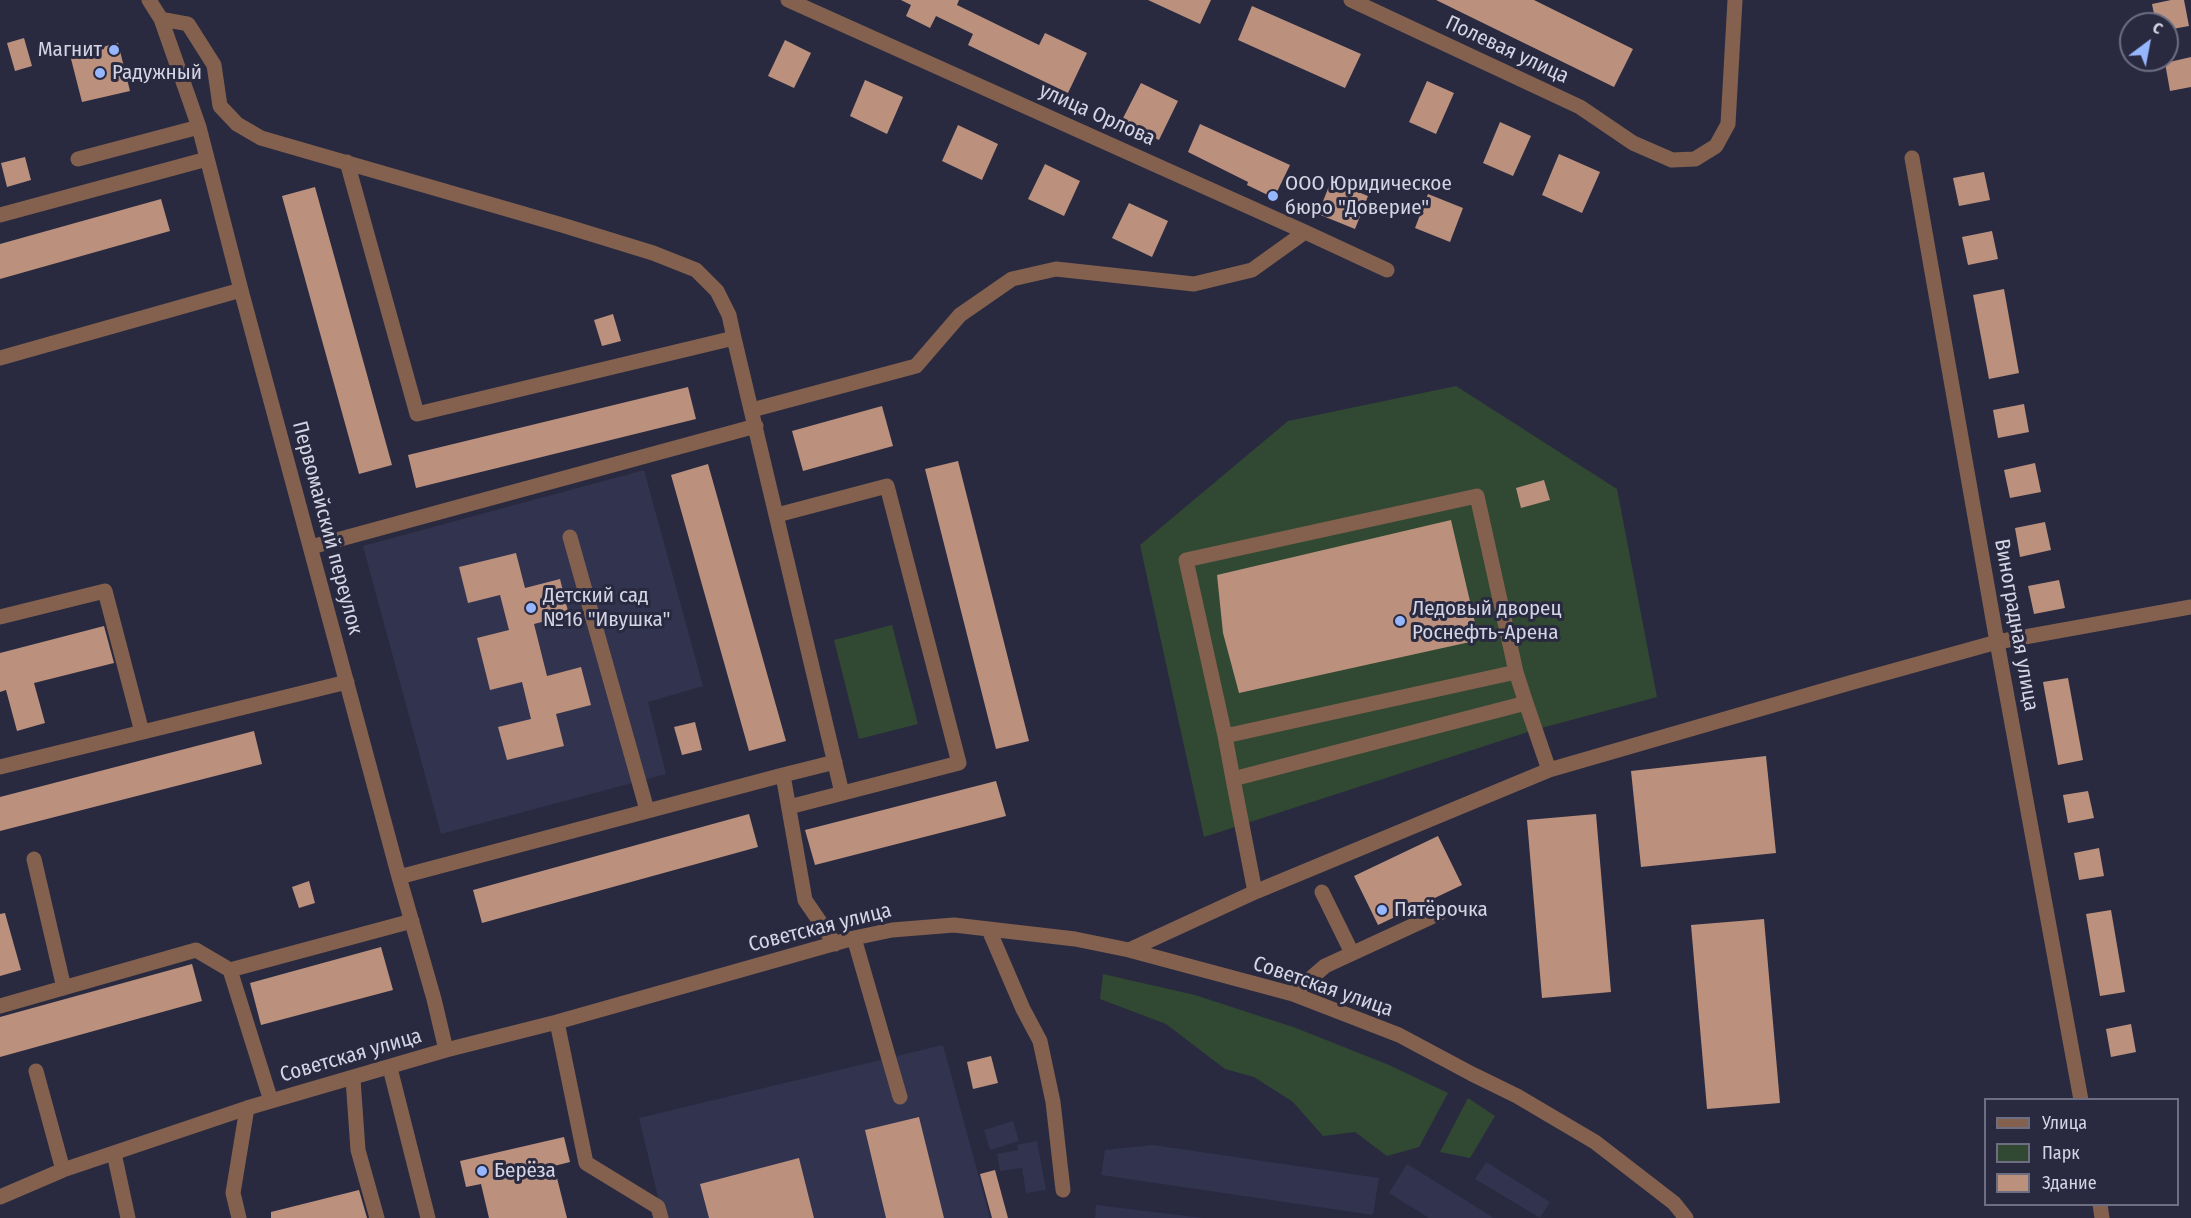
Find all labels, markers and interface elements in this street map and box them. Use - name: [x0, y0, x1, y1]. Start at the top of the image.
- street label: Полевая улица: [1441, 10, 1573, 90]
- north arrow: [2119, 12, 2179, 72]
- text: С: [2149, 18, 2166, 38]
- place label: Магнит: [38, 37, 102, 63]
- marker: Магнит: [107, 43, 121, 57]
- place label: Радужный: [112, 60, 202, 86]
- marker: Радужный: [93, 66, 107, 80]
- street label: улица Орлова: [1035, 78, 1159, 152]
- place label: ООО Юридическое бюро "Доверие": [1285, 171, 1452, 221]
- marker: ООО Юридическое бюро "Доверие": [1266, 189, 1280, 203]
- street label: Первомайский переулок: [286, 418, 368, 638]
- street label: Виноградная улица: [1988, 537, 2044, 713]
- place label: Детский сад №16 "Ивушка": [543, 583, 671, 633]
- place label: Ледовый дворец Роснефть-Арена: [1412, 596, 1562, 646]
- marker: Детский сад №16 "Ивушка": [524, 601, 538, 615]
- marker: Ледовый дворец Роснефть-Арена: [1393, 614, 1407, 628]
- place label: Пятёрочка: [1394, 897, 1488, 923]
- street label: Советская улица: [746, 898, 894, 958]
- marker: Пятёрочка: [1375, 903, 1389, 917]
- street label: Советская улица: [1250, 951, 1396, 1023]
- street label: Советская улица: [277, 1024, 425, 1088]
- legend: [1984, 1098, 2179, 1206]
- text: Улица: [2042, 1112, 2087, 1134]
- text: Парк: [2042, 1142, 2080, 1164]
- place label: Берёза: [494, 1158, 556, 1184]
- marker: Берёза: [475, 1164, 489, 1178]
- text: Здание: [2042, 1172, 2097, 1194]

